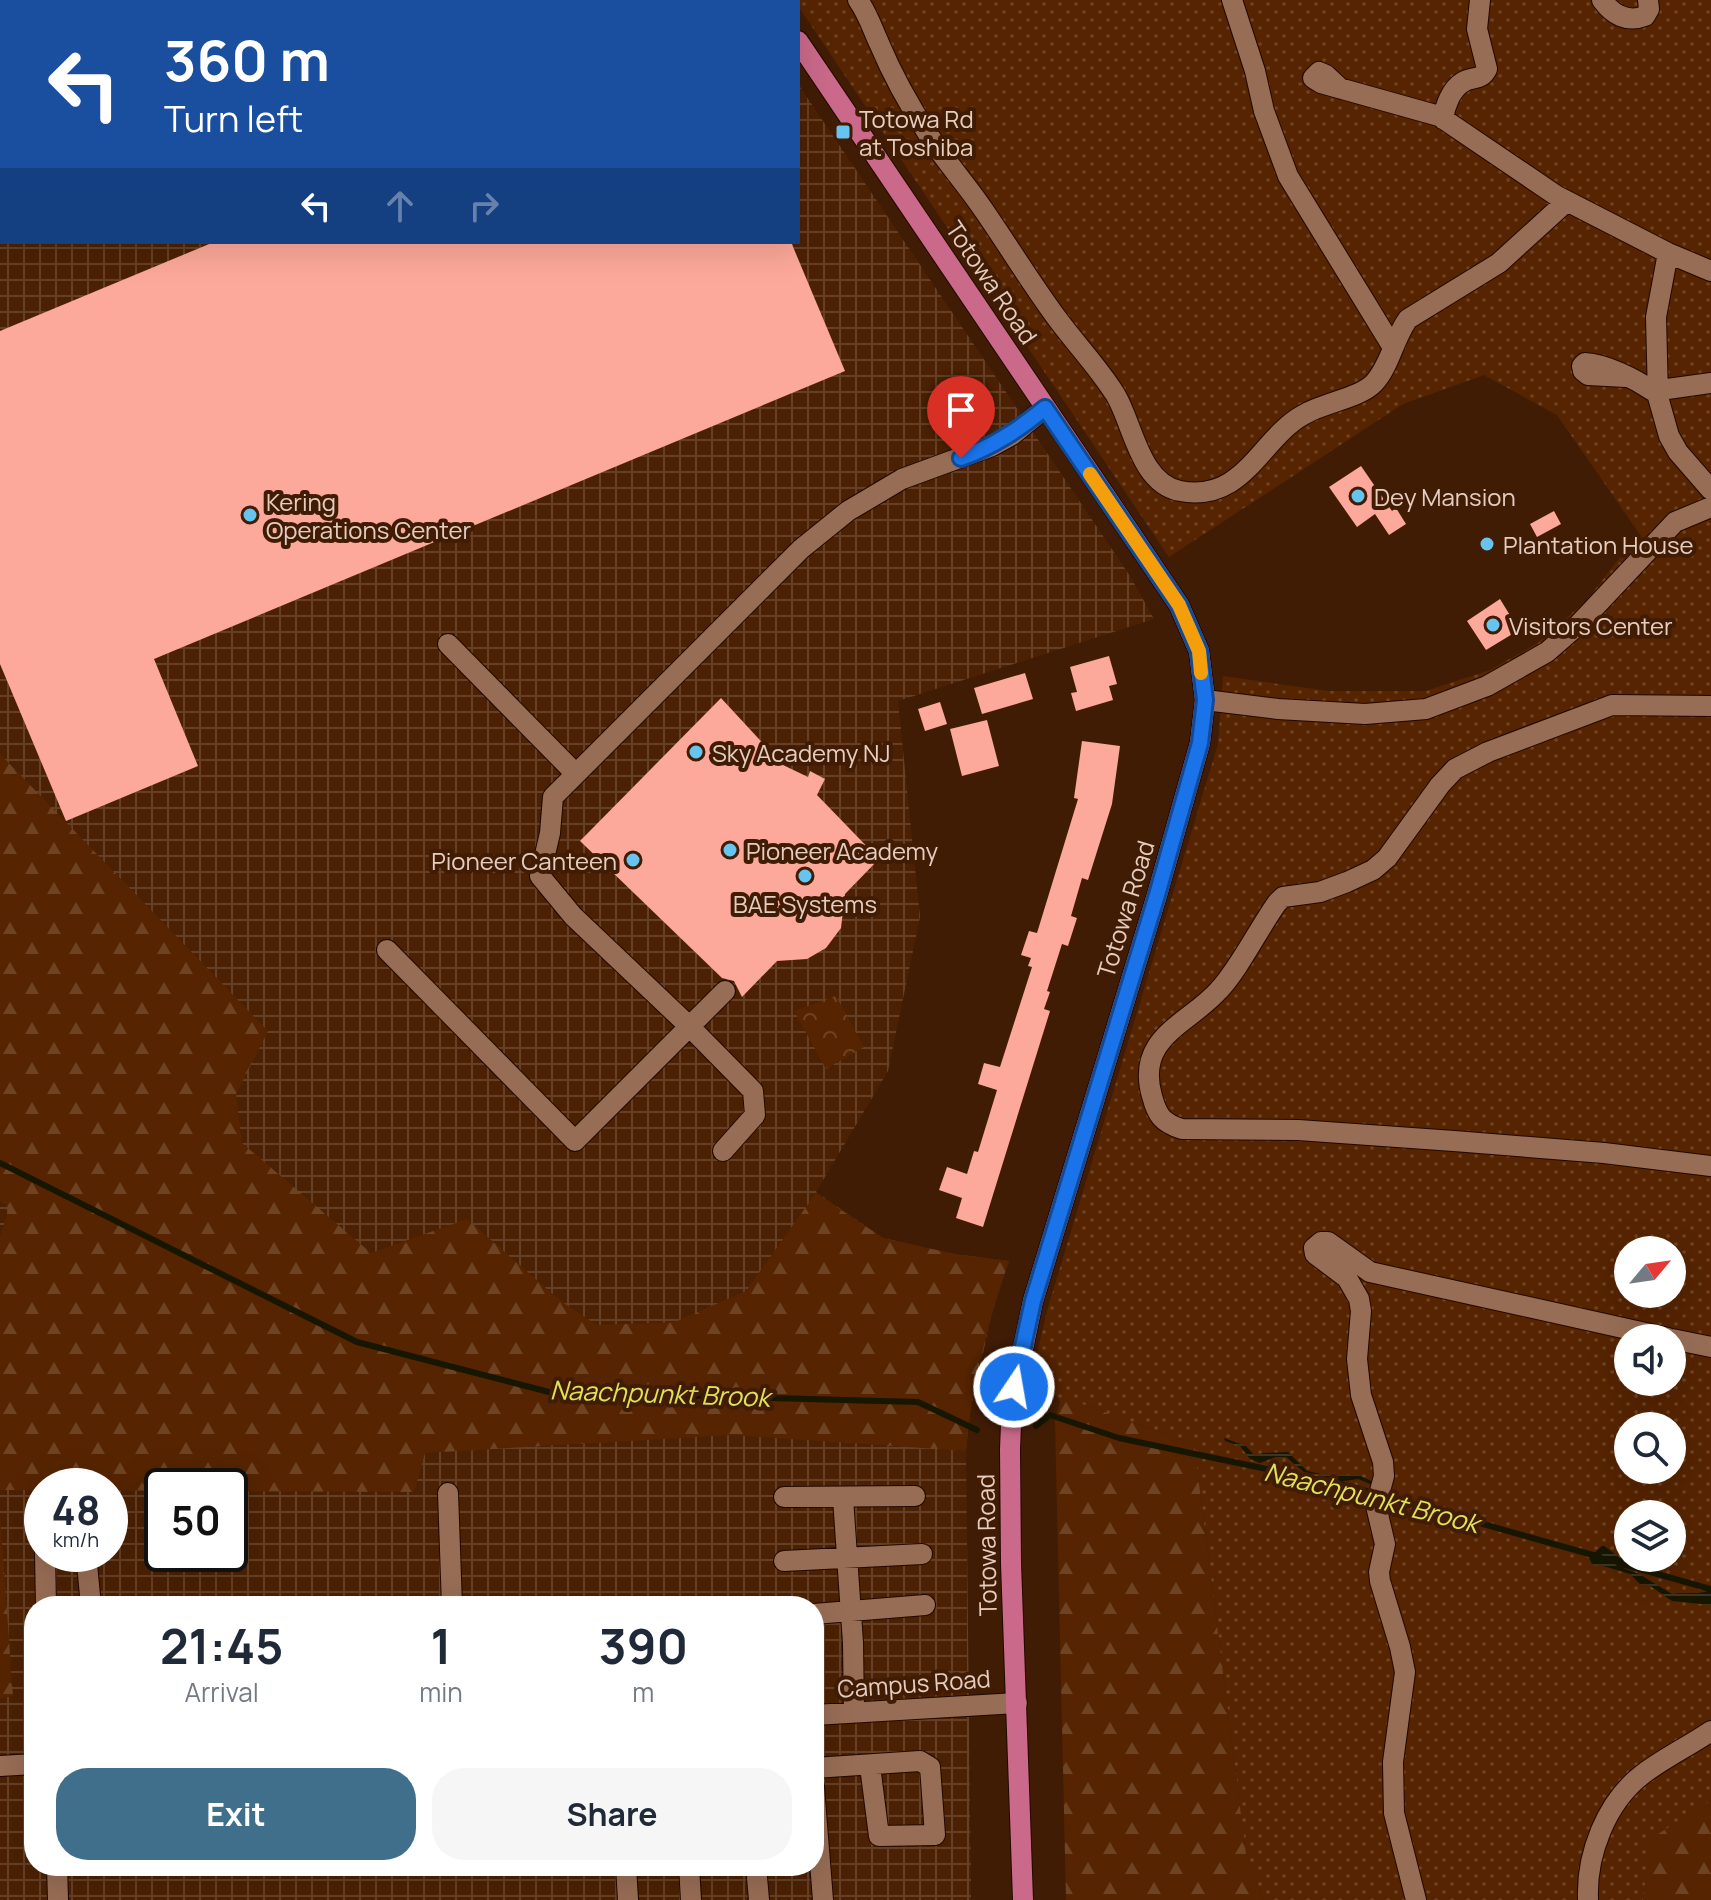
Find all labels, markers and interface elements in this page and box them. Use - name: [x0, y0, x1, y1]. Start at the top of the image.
- text: 360 m: [164, 21, 330, 98]
- icon: left: [32, 32, 136, 136]
- text: Turn left: [164, 94, 303, 143]
- place label: Totowa Rd at Toshiba: [859, 102, 974, 163]
- marker: Totowa Rd at Toshiba: [834, 123, 852, 141]
- icon: left: [294, 184, 338, 228]
- icon: ahead: [378, 184, 422, 228]
- icon: right: [462, 184, 506, 228]
- street label: Totowa Road: [939, 214, 1045, 350]
- pin: [927, 376, 995, 458]
- icon: arrive: [939, 388, 983, 432]
- place label: Dey Mansion: [1374, 480, 1516, 513]
- place label: Kering Operations Center: [266, 485, 471, 546]
- marker: Dey Mansion: [1349, 487, 1367, 505]
- marker: Kering Operations Center: [241, 506, 259, 524]
- place label: Plantation House: [1503, 528, 1694, 561]
- marker: Plantation House: [1478, 535, 1496, 553]
- place label: Visitors Center: [1509, 609, 1673, 642]
- marker: Visitors Center: [1484, 616, 1502, 634]
- place label: Sky Academy NJ: [712, 736, 891, 769]
- marker: Sky Academy NJ: [687, 743, 705, 761]
- place label: Pioneer Academy: [746, 834, 938, 867]
- street label: Totowa Road: [1088, 836, 1162, 982]
- marker: Pioneer Academy: [721, 841, 739, 859]
- place label: Pioneer Canteen: [431, 844, 617, 877]
- marker: Pioneer Canteen: [624, 851, 642, 869]
- marker: BAE Systems: [796, 867, 814, 885]
- place label: BAE Systems: [733, 887, 877, 920]
- north arrow: [1614, 1236, 1686, 1308]
- map controls: [1614, 1236, 1686, 1572]
- button: sound: [1614, 1324, 1686, 1396]
- position arrow: [972, 1345, 1056, 1429]
- water label: Naachpunkt Brook: [549, 1371, 775, 1415]
- button: search: [1614, 1412, 1686, 1484]
- water label: Naachpunkt Brook: [1261, 1453, 1487, 1542]
- speed limit sign: 50: [144, 1468, 248, 1572]
- street label: Totowa Road: [968, 1474, 1004, 1616]
- text: 48: [52, 1482, 100, 1537]
- button: layers: [1614, 1500, 1686, 1572]
- text: km/h: [53, 1526, 99, 1553]
- text: 21:45: [160, 1613, 283, 1678]
- text: 1: [431, 1613, 452, 1678]
- text: 390: [599, 1613, 688, 1678]
- street label: Campus Road: [836, 1661, 992, 1705]
- text: Arrival: [185, 1674, 259, 1710]
- text: min: [419, 1674, 463, 1710]
- text: m: [632, 1674, 654, 1710]
- button: Exit: [56, 1768, 416, 1860]
- button: Share: [432, 1768, 792, 1860]

